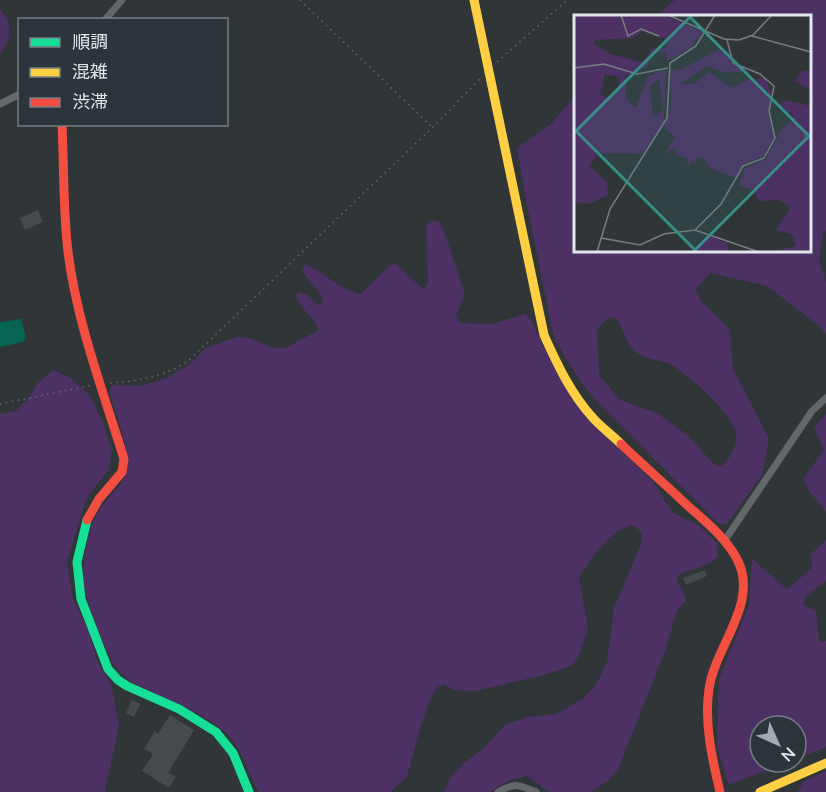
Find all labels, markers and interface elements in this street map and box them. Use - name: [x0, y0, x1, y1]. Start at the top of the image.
- inset map: [574, 15, 811, 252]
- legend: [18, 18, 228, 126]
- text: 順調: [72, 30, 108, 54]
- text: 混雑: [72, 60, 108, 84]
- text: 渋滞: [72, 90, 108, 114]
- north arrow: [748, 714, 808, 774]
- text: N: [776, 742, 800, 766]

